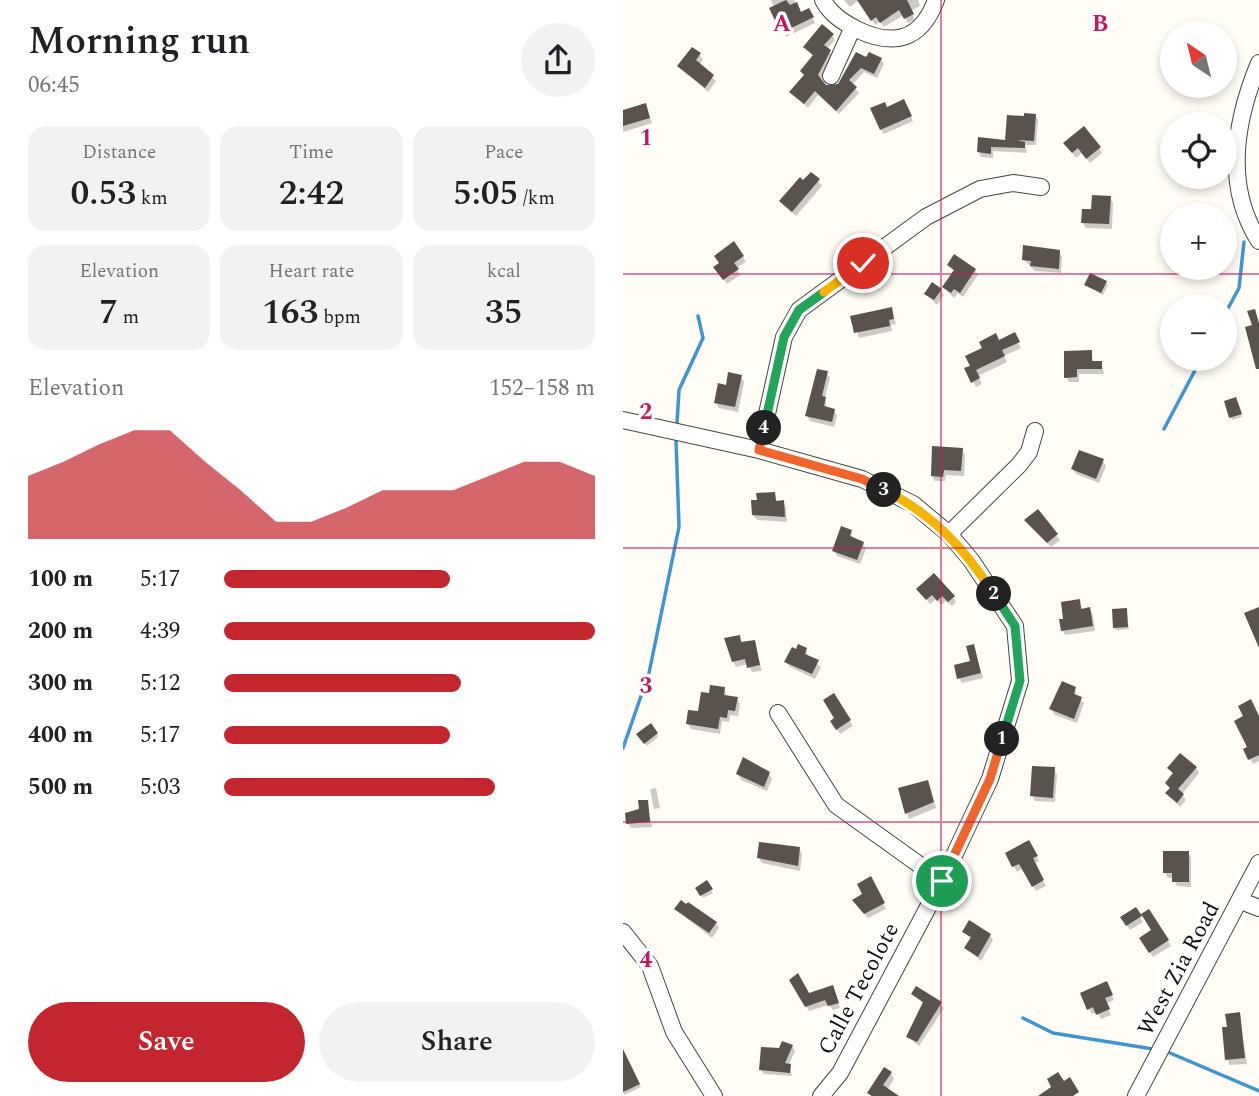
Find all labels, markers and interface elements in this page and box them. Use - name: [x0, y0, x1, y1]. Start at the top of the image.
- text: A: [773, 7, 791, 42]
- text: B: [1092, 7, 1108, 42]
- text: Morning run: [28, 13, 250, 71]
- north arrow: [1160, 21, 1237, 98]
- map controls: [1160, 21, 1237, 371]
- button: share: [521, 23, 595, 97]
- text: 06:45: [28, 68, 80, 103]
- button: locate: [1160, 112, 1237, 189]
- text: 1: [640, 121, 652, 156]
- text: Distance: [82, 138, 156, 167]
- text: Time: [289, 138, 334, 167]
- text: Pace: [484, 138, 523, 167]
- text: 0.53: [71, 167, 136, 220]
- text: 2:42: [279, 167, 344, 220]
- text: 5:05: [453, 167, 518, 220]
- text: km: [136, 184, 168, 213]
- text: /km: [518, 184, 555, 213]
- button: +: [1160, 203, 1237, 280]
- pin: [833, 233, 893, 293]
- icon: check: [844, 244, 882, 282]
- text: Elevation: [79, 257, 159, 286]
- text: Heart rate: [269, 257, 354, 286]
- text: kcal: [487, 257, 521, 286]
- text: 7: [99, 286, 118, 339]
- text: 163: [262, 286, 318, 339]
- text: 35: [485, 286, 523, 339]
- button: −: [1160, 294, 1237, 371]
- text: m: [118, 303, 139, 332]
- text: bpm: [318, 303, 361, 332]
- text: Elevation: [28, 371, 124, 406]
- text: 152–158 m: [489, 371, 595, 406]
- text: 2: [640, 395, 653, 430]
- pin: 4: [747, 410, 781, 446]
- text: 4: [758, 413, 769, 442]
- pin: 3: [867, 472, 901, 508]
- text: 3: [878, 475, 889, 504]
- text: 100 m: [28, 562, 93, 597]
- text: 5:17: [140, 562, 180, 597]
- pin: 2: [977, 576, 1011, 612]
- text: 2: [988, 579, 999, 608]
- text: 200 m: [28, 614, 93, 649]
- text: 4:39: [140, 614, 180, 649]
- text: 300 m: [28, 666, 93, 701]
- text: 5:12: [140, 666, 180, 701]
- text: 3: [640, 669, 653, 704]
- text: 400 m: [28, 718, 93, 753]
- text: 5:17: [140, 718, 180, 753]
- pin: 1: [985, 722, 1019, 756]
- text: 1: [996, 724, 1007, 753]
- text: 500 m: [28, 770, 93, 805]
- text: 5:03: [140, 770, 180, 805]
- pin: [912, 851, 972, 911]
- icon: arrive: [923, 862, 961, 900]
- street label: West Zia Road: [1129, 895, 1229, 1042]
- street label: Calle Tecolote: [809, 916, 909, 1062]
- text: 4: [640, 943, 653, 978]
- button: Save: [28, 1002, 305, 1082]
- button: Share: [319, 1002, 595, 1082]

